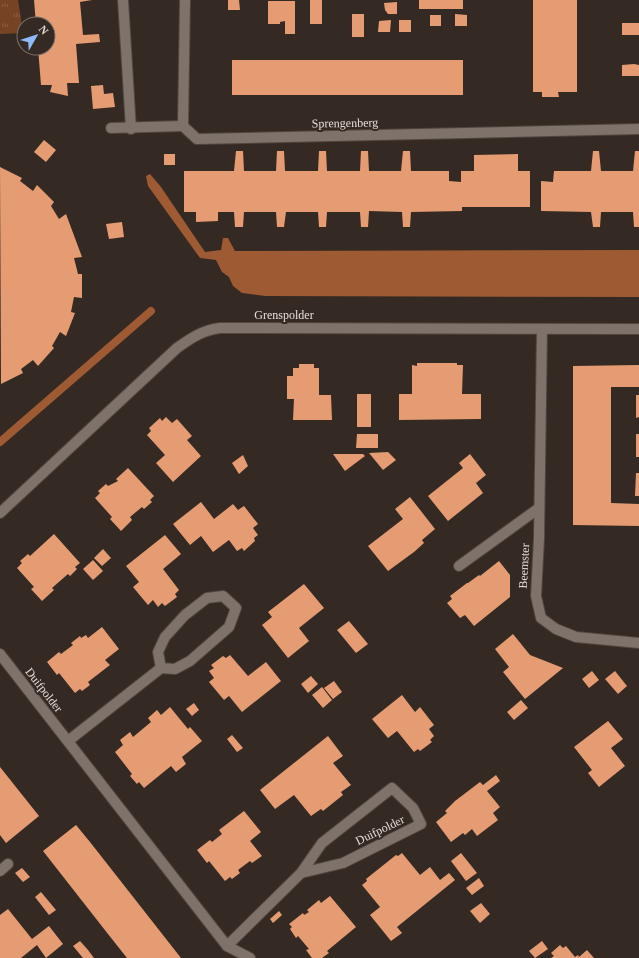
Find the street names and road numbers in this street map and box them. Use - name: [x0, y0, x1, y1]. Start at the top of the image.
- street label: Sprengenberg: [312, 115, 378, 131]
- street label: Grenspolder: [254, 308, 314, 322]
- street label: Beemster: [516, 543, 532, 589]
- street label: Duifpolder: [22, 665, 66, 715]
- street label: Duifpolder: [353, 812, 407, 848]

